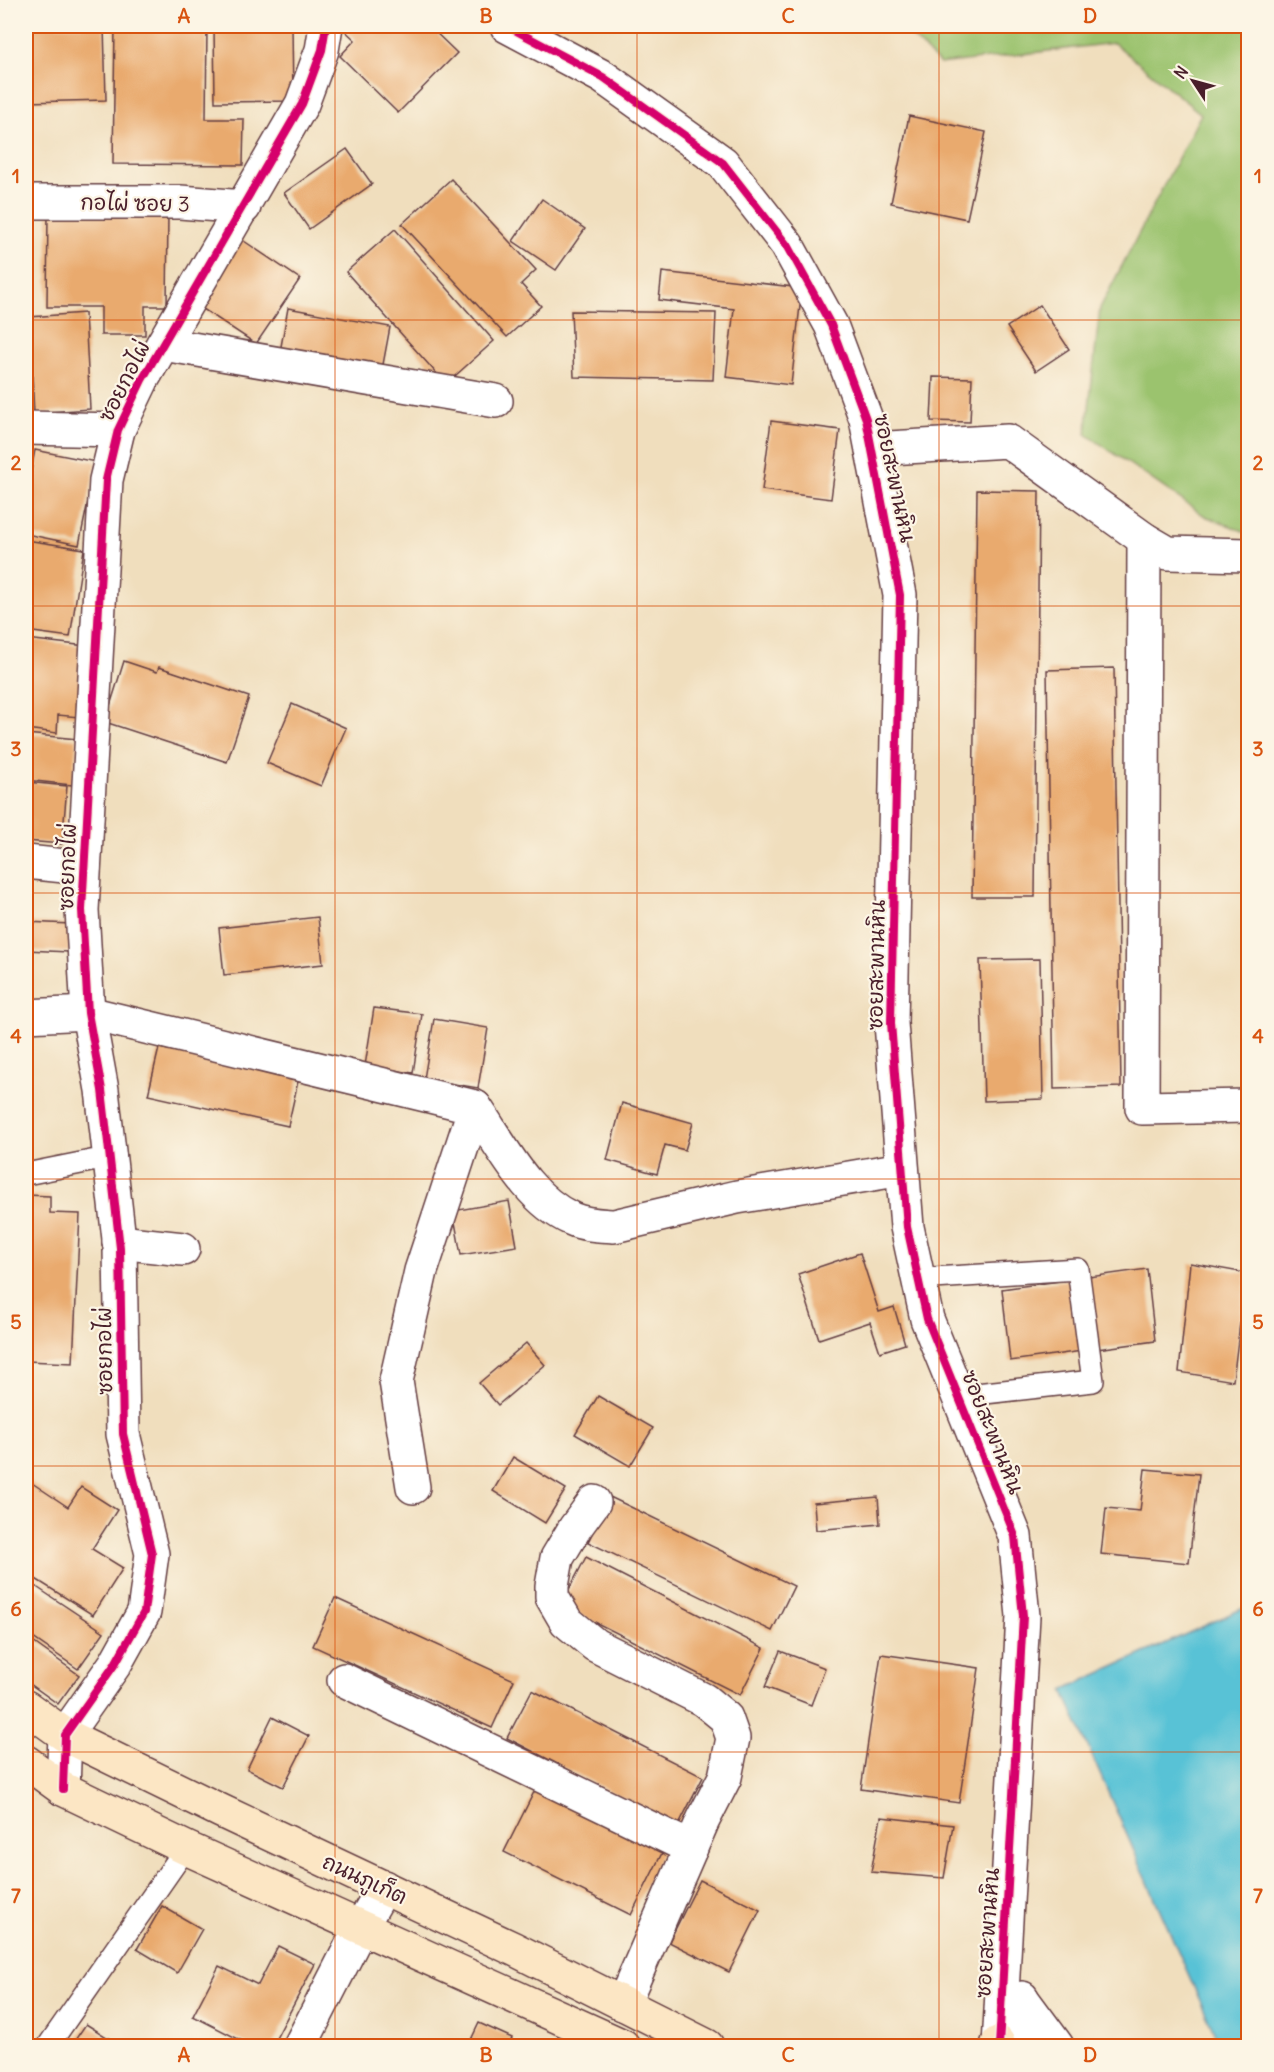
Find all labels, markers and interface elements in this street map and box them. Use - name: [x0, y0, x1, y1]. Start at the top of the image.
- text: A: [178, 3, 191, 28]
- text: B: [479, 3, 493, 28]
- text: C: [781, 3, 795, 28]
- text: D: [1083, 3, 1097, 28]
- north arrow: [1163, 51, 1223, 111]
- text: N: [1170, 62, 1192, 83]
- text: 1: [12, 163, 20, 188]
- text: 1: [1254, 163, 1262, 188]
- street label: กอไผ่ ซอย 3: [80, 189, 190, 217]
- street label: ซอยกอไผ่: [92, 336, 156, 426]
- street label: ซอยสะพานหิน: [868, 411, 922, 545]
- text: 2: [11, 450, 22, 475]
- text: 2: [1253, 450, 1264, 475]
- text: 3: [10, 736, 22, 761]
- text: 3: [1252, 736, 1264, 761]
- street label: ซอยกอไผ่: [52, 823, 82, 911]
- street label: ซอยสะพานหิน: [861, 899, 891, 1031]
- text: 4: [10, 1023, 22, 1048]
- text: 4: [1252, 1023, 1264, 1048]
- street label: ซอยกอไผ่: [90, 1307, 118, 1395]
- text: 5: [10, 1309, 22, 1334]
- text: 5: [1252, 1309, 1264, 1334]
- street label: ซอยสะพานหิน: [956, 1366, 1030, 1498]
- text: 6: [10, 1596, 22, 1621]
- text: 6: [1252, 1596, 1264, 1621]
- street label: ถนนภูเก็ต: [317, 1848, 412, 1913]
- street label: ซอยสะพานหิน: [969, 1867, 1005, 1999]
- text: 7: [11, 1883, 21, 1908]
- text: 7: [1253, 1883, 1263, 1908]
- text: A: [178, 2042, 191, 2067]
- text: B: [479, 2042, 493, 2067]
- text: C: [781, 2042, 795, 2067]
- text: D: [1083, 2042, 1097, 2067]

